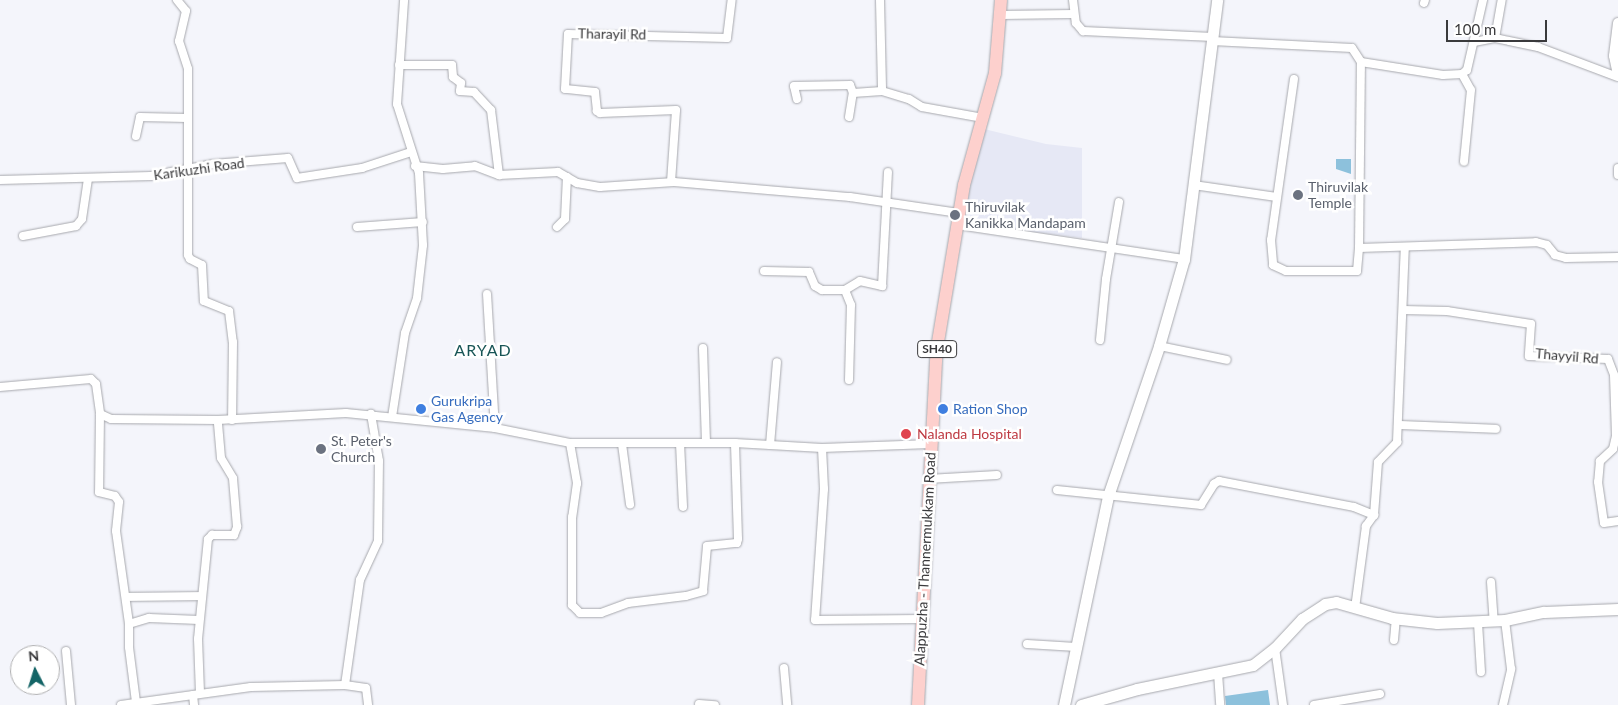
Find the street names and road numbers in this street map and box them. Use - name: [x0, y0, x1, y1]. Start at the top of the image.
- street label: Tharayil Rd: [578, 25, 646, 43]
- street label: Karikuzhi Road: [152, 154, 246, 184]
- road number: SH40: [917, 339, 957, 358]
- street label: Thayyil Rd: [1535, 345, 1599, 367]
- street label: Alappuzha - Thannermukkam Road: [911, 452, 939, 666]

